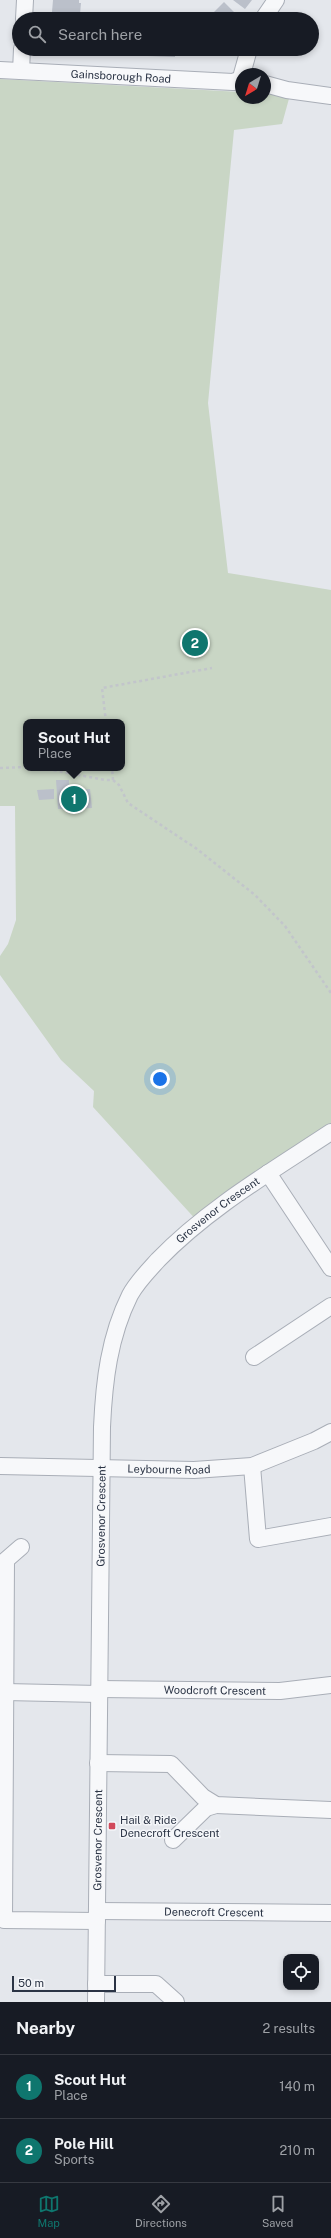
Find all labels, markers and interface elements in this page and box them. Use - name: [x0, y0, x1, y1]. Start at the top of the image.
- search box: [12, 12, 319, 56]
- icon: search: [26, 23, 48, 45]
- text: Search here: [58, 26, 142, 43]
- street label: Gainsborough Road: [70, 68, 171, 85]
- north arrow: [235, 68, 271, 104]
- pin: 2: [182, 628, 208, 658]
- popup: [23, 719, 125, 771]
- text: Scout Hut: [38, 729, 110, 746]
- text: Place: [38, 746, 72, 761]
- pin: 1: [61, 784, 87, 814]
- your location: [150, 1069, 170, 1089]
- street label: Grosvenor Crescent: [174, 1175, 262, 1245]
- street label: Leybourne Road: [127, 1463, 211, 1476]
- street label: Grosvenor Crescent: [95, 1465, 108, 1567]
- street label: Woodcroft Crescent: [164, 1684, 266, 1697]
- street label: Grosvenor Crescent: [91, 1789, 104, 1891]
- place label: Hail & Ride Denecroft Crescent: [120, 1814, 220, 1839]
- marker: Hail & Ride Denecroft Crescent: [107, 1821, 117, 1831]
- street label: Denecroft Crescent: [164, 1906, 264, 1918]
- map controls: [283, 1954, 319, 1990]
- button: locate: [283, 1954, 319, 1990]
- scale bar: [12, 1974, 116, 1993]
- text: 50 m: [18, 1977, 44, 1989]
- text: Nearby: [16, 2018, 75, 2038]
- text: 2 results: [263, 2021, 315, 2036]
- text: Scout Hut: [54, 2071, 126, 2088]
- text: 1: [26, 2079, 32, 2094]
- text: 140 m: [279, 2079, 315, 2094]
- text: Place: [54, 2088, 88, 2103]
- text: Pole Hill: [54, 2135, 114, 2152]
- text: 2: [25, 2143, 33, 2158]
- text: 210 m: [280, 2143, 315, 2158]
- text: Sports: [54, 2152, 94, 2167]
- tab: Map: [38, 2193, 60, 2229]
- tab: Directions: [135, 2193, 187, 2229]
- tab: Saved: [262, 2193, 293, 2229]

